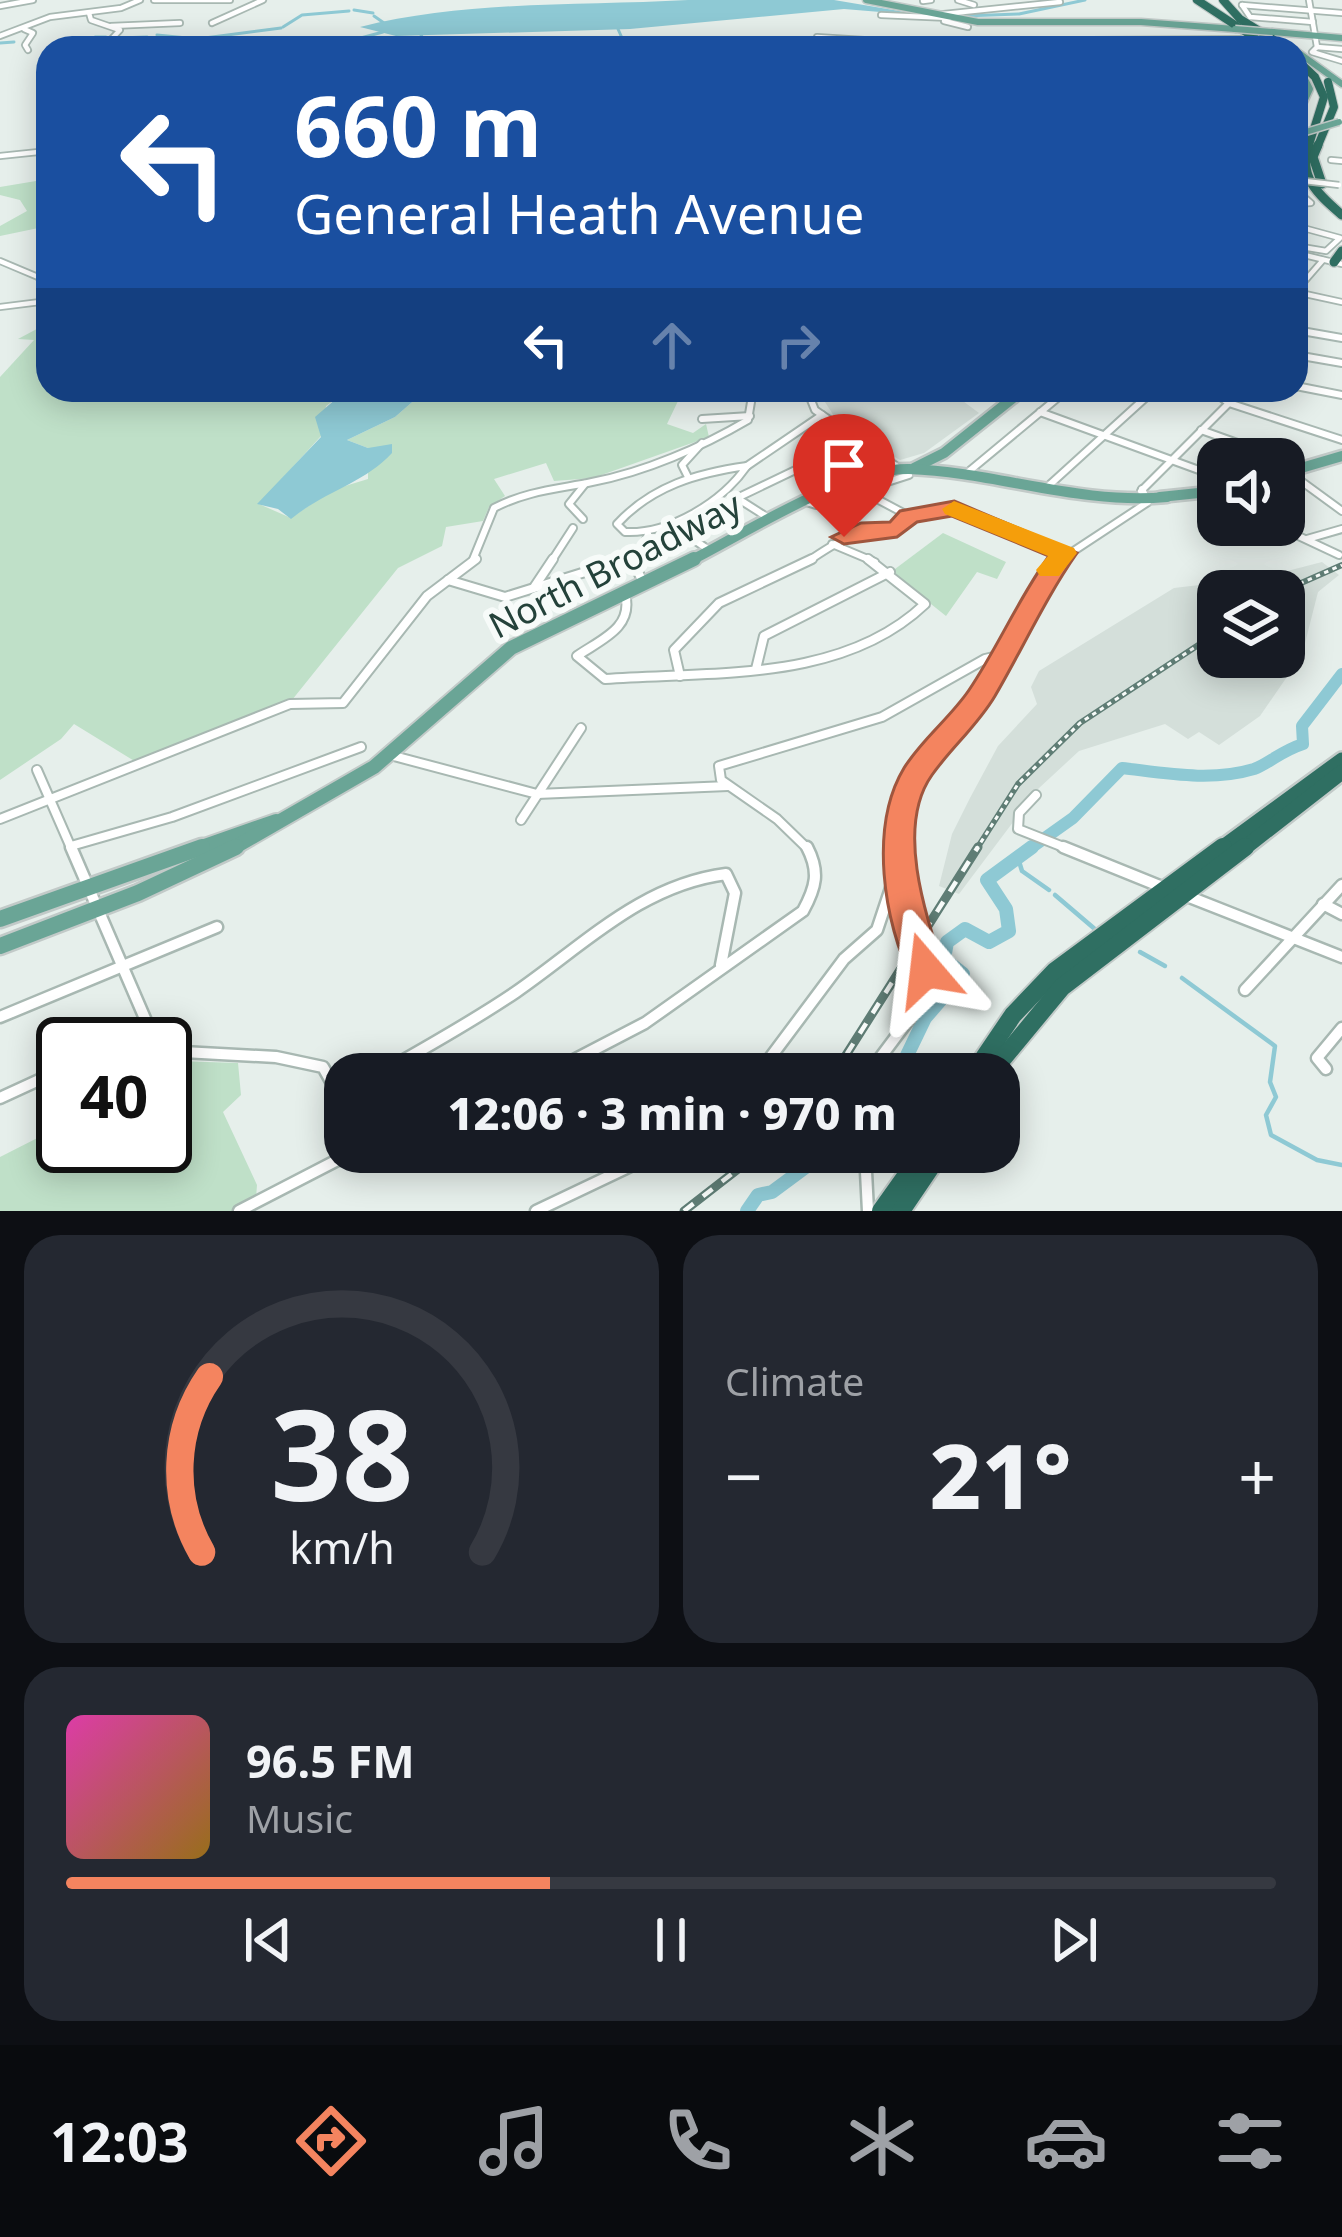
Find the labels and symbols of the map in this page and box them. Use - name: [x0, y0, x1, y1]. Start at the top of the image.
- pin: [793, 414, 895, 537]
- street label: North Broadway: [480, 480, 750, 649]
- position arrow: [863, 907, 989, 1033]
- speed limit sign: 40: [36, 1017, 192, 1173]

